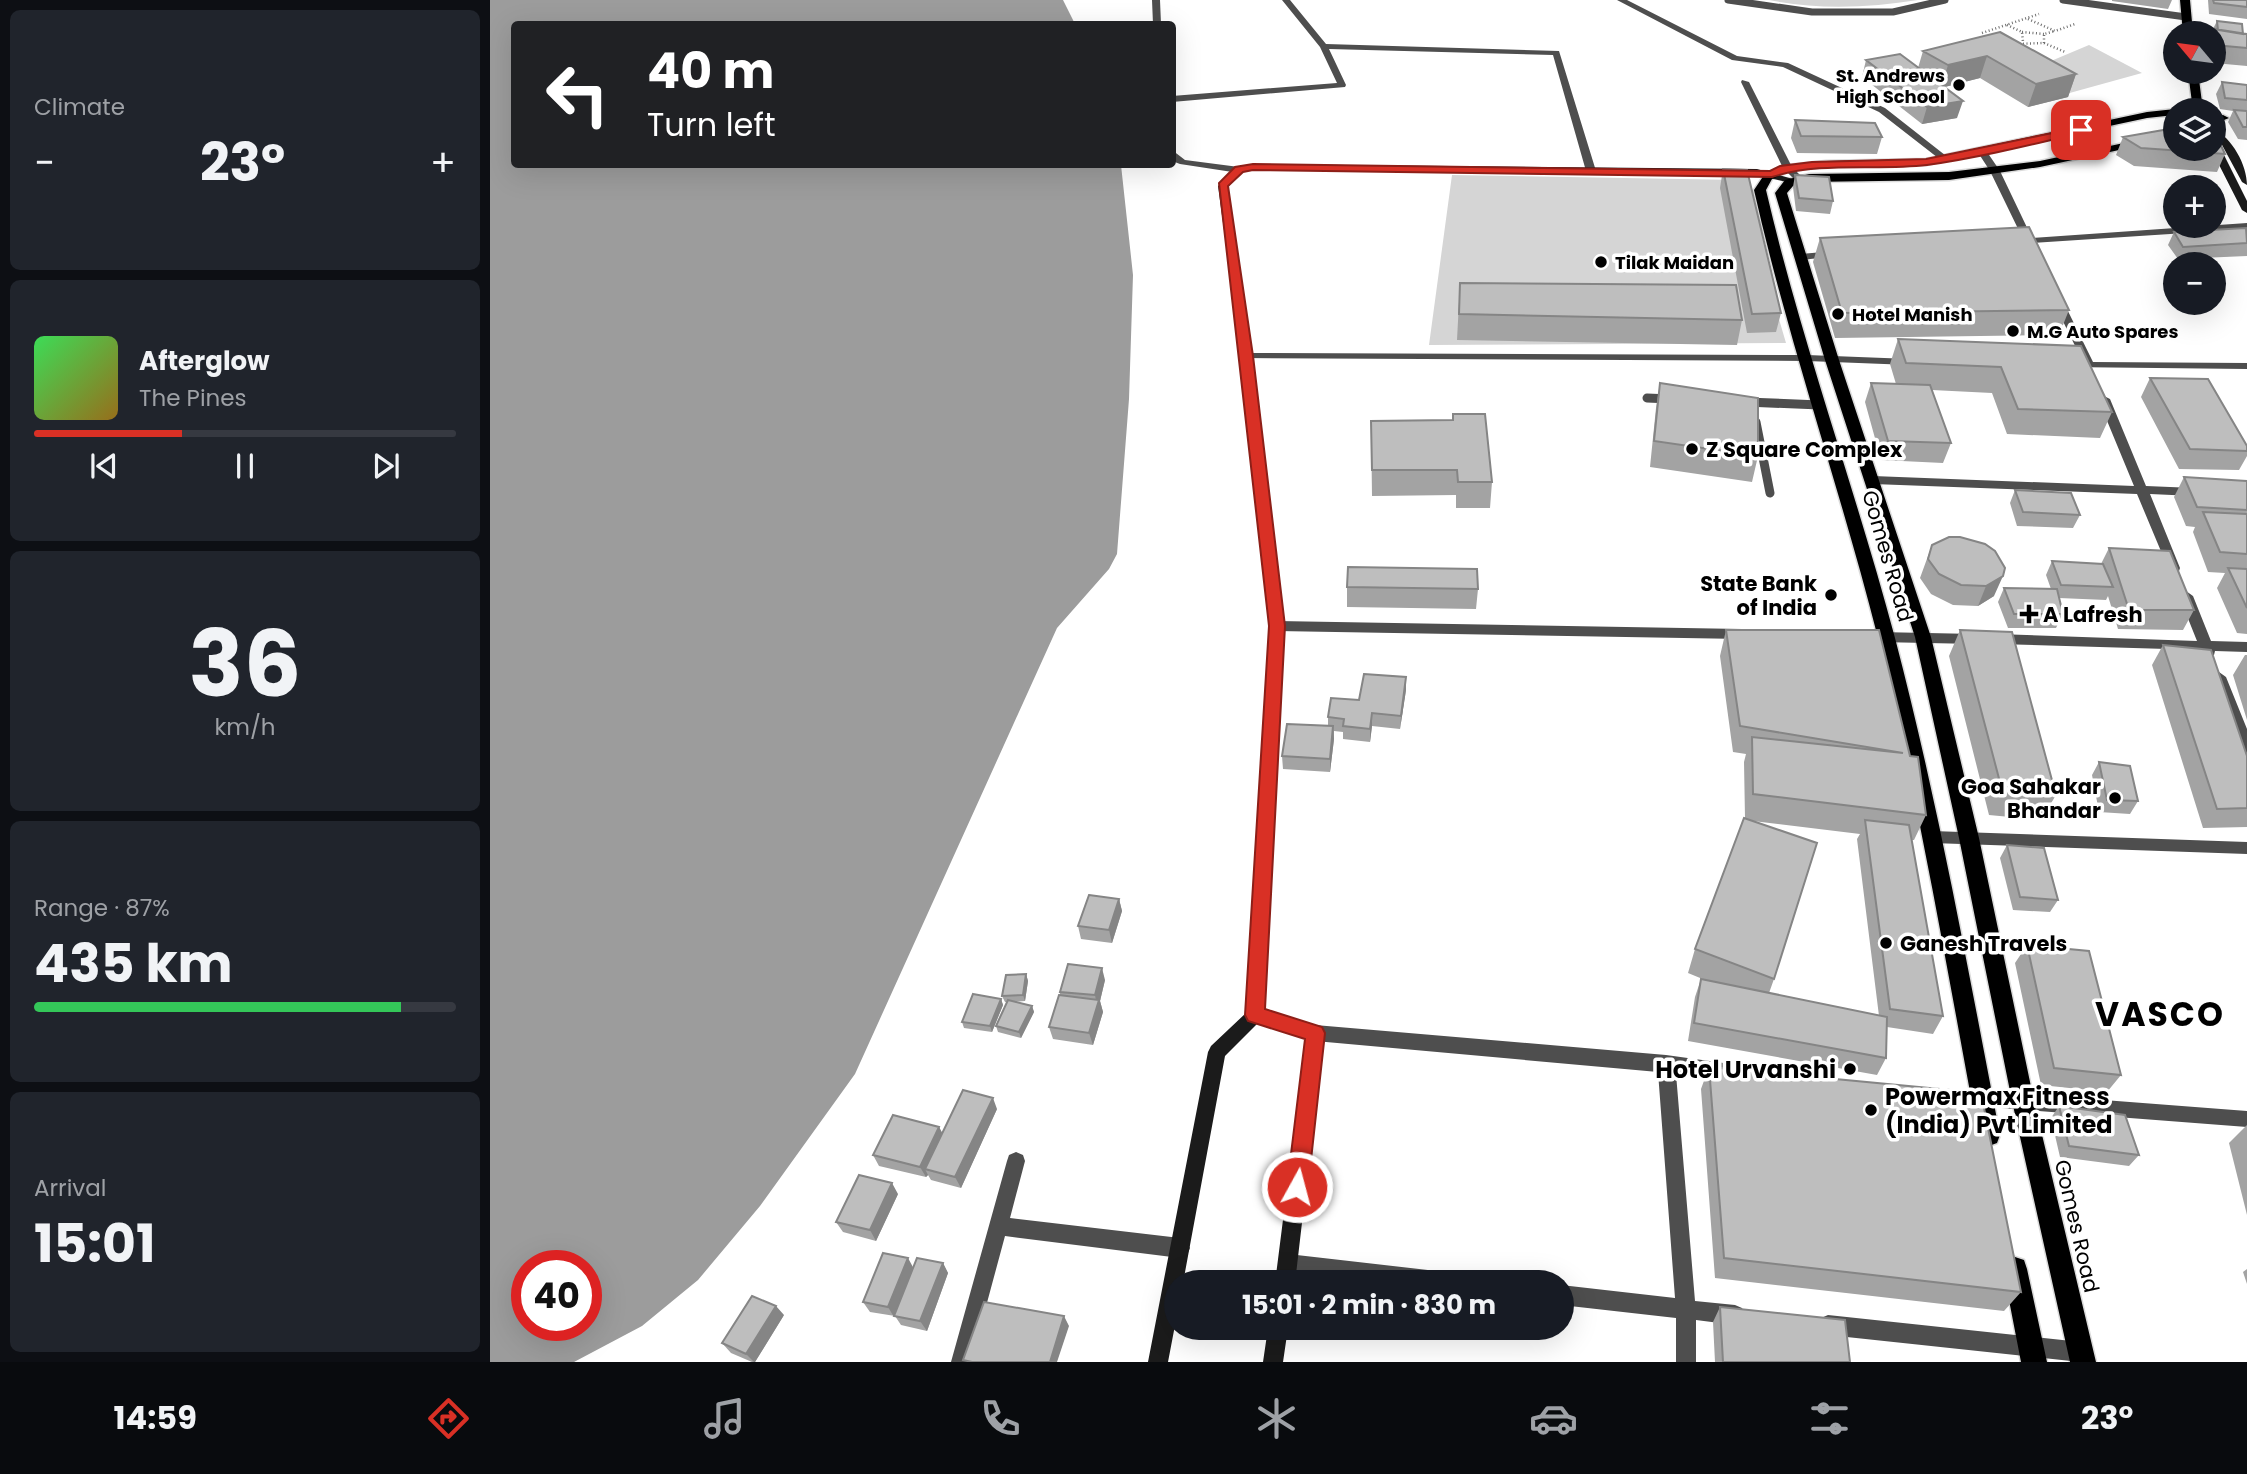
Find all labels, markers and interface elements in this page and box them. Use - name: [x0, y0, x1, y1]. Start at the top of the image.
- north arrow: [2163, 21, 2226, 84]
- map controls: [2163, 21, 2226, 315]
- text: 40 m: [647, 37, 774, 105]
- icon: left: [532, 49, 623, 140]
- place label: St. Andrews High School: [1836, 63, 1945, 109]
- marker: St. Andrews High School: [1951, 77, 1967, 93]
- text: Climate: [34, 91, 125, 123]
- button: layers: [2163, 98, 2226, 161]
- pin: [2051, 100, 2111, 160]
- text: Turn left: [647, 102, 776, 147]
- icon: arrive: [2062, 111, 2100, 149]
- text: 23°: [200, 126, 285, 199]
- text: −: [34, 136, 55, 189]
- text: +: [430, 136, 456, 189]
- button: +: [2163, 175, 2226, 238]
- place label: Tilak Maidan: [1615, 250, 1734, 275]
- button: −: [2163, 252, 2226, 315]
- marker: Tilak Maidan: [1593, 254, 1609, 270]
- place label: Hotel Manish: [1852, 302, 1973, 327]
- marker: Hotel Manish: [1830, 306, 1846, 322]
- place label: M.G Auto Spares: [2027, 319, 2178, 344]
- marker: M.G Auto Spares: [2005, 323, 2021, 339]
- text: Afterglow: [139, 343, 270, 379]
- text: The Pines: [139, 382, 247, 414]
- place label: Z Square Complex: [1706, 435, 1903, 464]
- marker: Z Square Complex: [1684, 441, 1700, 457]
- icon: previous: [85, 447, 123, 485]
- icon: pause: [226, 447, 264, 485]
- icon: next: [367, 447, 405, 485]
- street label: Gomes Road: [1855, 487, 1921, 625]
- place label: State Bank of India: [1700, 569, 1817, 622]
- marker: State Bank of India: [1823, 587, 1839, 603]
- text: 36: [188, 600, 302, 728]
- place label: A Lafresh: [2043, 600, 2143, 629]
- marker: A Lafresh: [2021, 606, 2037, 622]
- text: km/h: [214, 711, 276, 743]
- place label: Goa Sahakar Bhandar: [1961, 772, 2101, 825]
- marker: Goa Sahakar Bhandar: [2107, 790, 2123, 806]
- text: Range · 87%: [34, 892, 170, 924]
- text: 435 km: [34, 927, 233, 1000]
- place label: Ganesh Travels: [1900, 929, 2067, 958]
- marker: Ganesh Travels: [1878, 935, 1894, 951]
- district label: VASCO: [2095, 991, 2225, 1038]
- place label: Hotel Urvanshi: [1655, 1053, 1836, 1086]
- marker: Hotel Urvanshi: [1842, 1061, 1858, 1077]
- place label: Powermax Fitness (India) Pvt Limited: [1885, 1080, 2113, 1141]
- marker: Powermax Fitness (India) Pvt Limited: [1863, 1102, 1879, 1118]
- position arrow: [1260, 1150, 1334, 1224]
- street label: Gomes Road: [2048, 1157, 2106, 1295]
- text: Arrival: [34, 1172, 106, 1204]
- text: 15:01: [34, 1207, 156, 1280]
- speed limit sign: 40: [511, 1250, 602, 1341]
- text: 15:01 · 2 min · 830 m: [1242, 1287, 1496, 1323]
- icon: directions: [424, 1394, 473, 1443]
- icon: music: [700, 1394, 749, 1443]
- icon: phone: [976, 1394, 1025, 1443]
- icon: climate: [1252, 1394, 1301, 1443]
- icon: car: [1529, 1394, 1578, 1443]
- icon: filters: [1805, 1394, 1854, 1443]
- text: 14:59: [114, 1395, 197, 1440]
- text: 23°: [2081, 1395, 2133, 1440]

